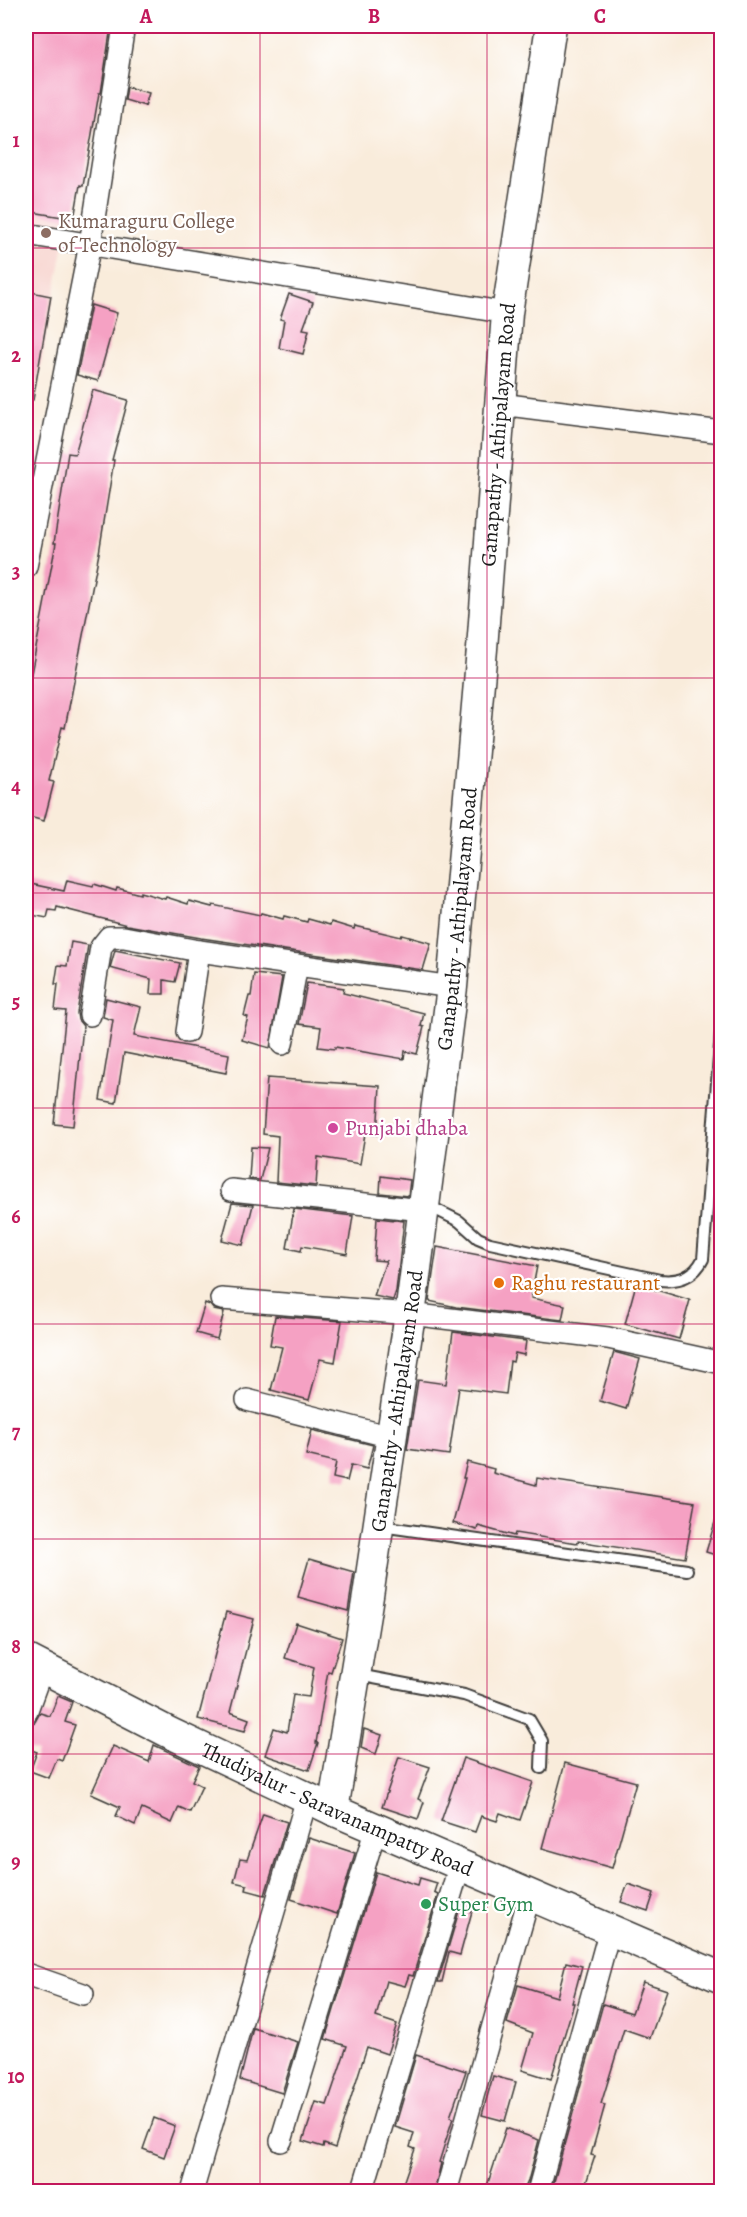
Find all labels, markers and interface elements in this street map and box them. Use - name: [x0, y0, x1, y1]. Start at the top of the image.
- text: A: [139, 3, 153, 30]
- text: B: [368, 3, 380, 30]
- text: C: [594, 3, 606, 30]
- text: 1: [12, 127, 20, 154]
- place label: Kumaraguru College of Technology: [58, 207, 235, 259]
- marker: Kumaraguru College of Technology: [39, 226, 53, 240]
- street label: Ganapathy - Athipalayam Road: [474, 300, 523, 567]
- text: 2: [11, 342, 21, 369]
- text: 3: [12, 558, 20, 585]
- text: 4: [11, 773, 21, 800]
- street label: Ganapathy - Athipalayam Road: [430, 785, 484, 1052]
- text: 5: [12, 988, 20, 1015]
- place label: Punjabi dhaba: [345, 1114, 468, 1142]
- marker: Punjabi dhaba: [326, 1121, 340, 1135]
- text: 6: [11, 1203, 21, 1230]
- street label: Ganapathy - Athipalayam Road: [364, 1268, 430, 1534]
- place label: Raghu restaurant: [511, 1269, 660, 1297]
- marker: Raghu restaurant: [492, 1276, 506, 1290]
- text: 7: [12, 1418, 21, 1445]
- text: 8: [11, 1633, 21, 1660]
- street label: Thudiyalur - Saravanampatty Road: [197, 1736, 478, 1883]
- text: 9: [11, 1848, 21, 1875]
- place label: Super Gym: [438, 1890, 534, 1918]
- marker: Super Gym: [419, 1897, 433, 1911]
- text: 10: [7, 2063, 25, 2090]

